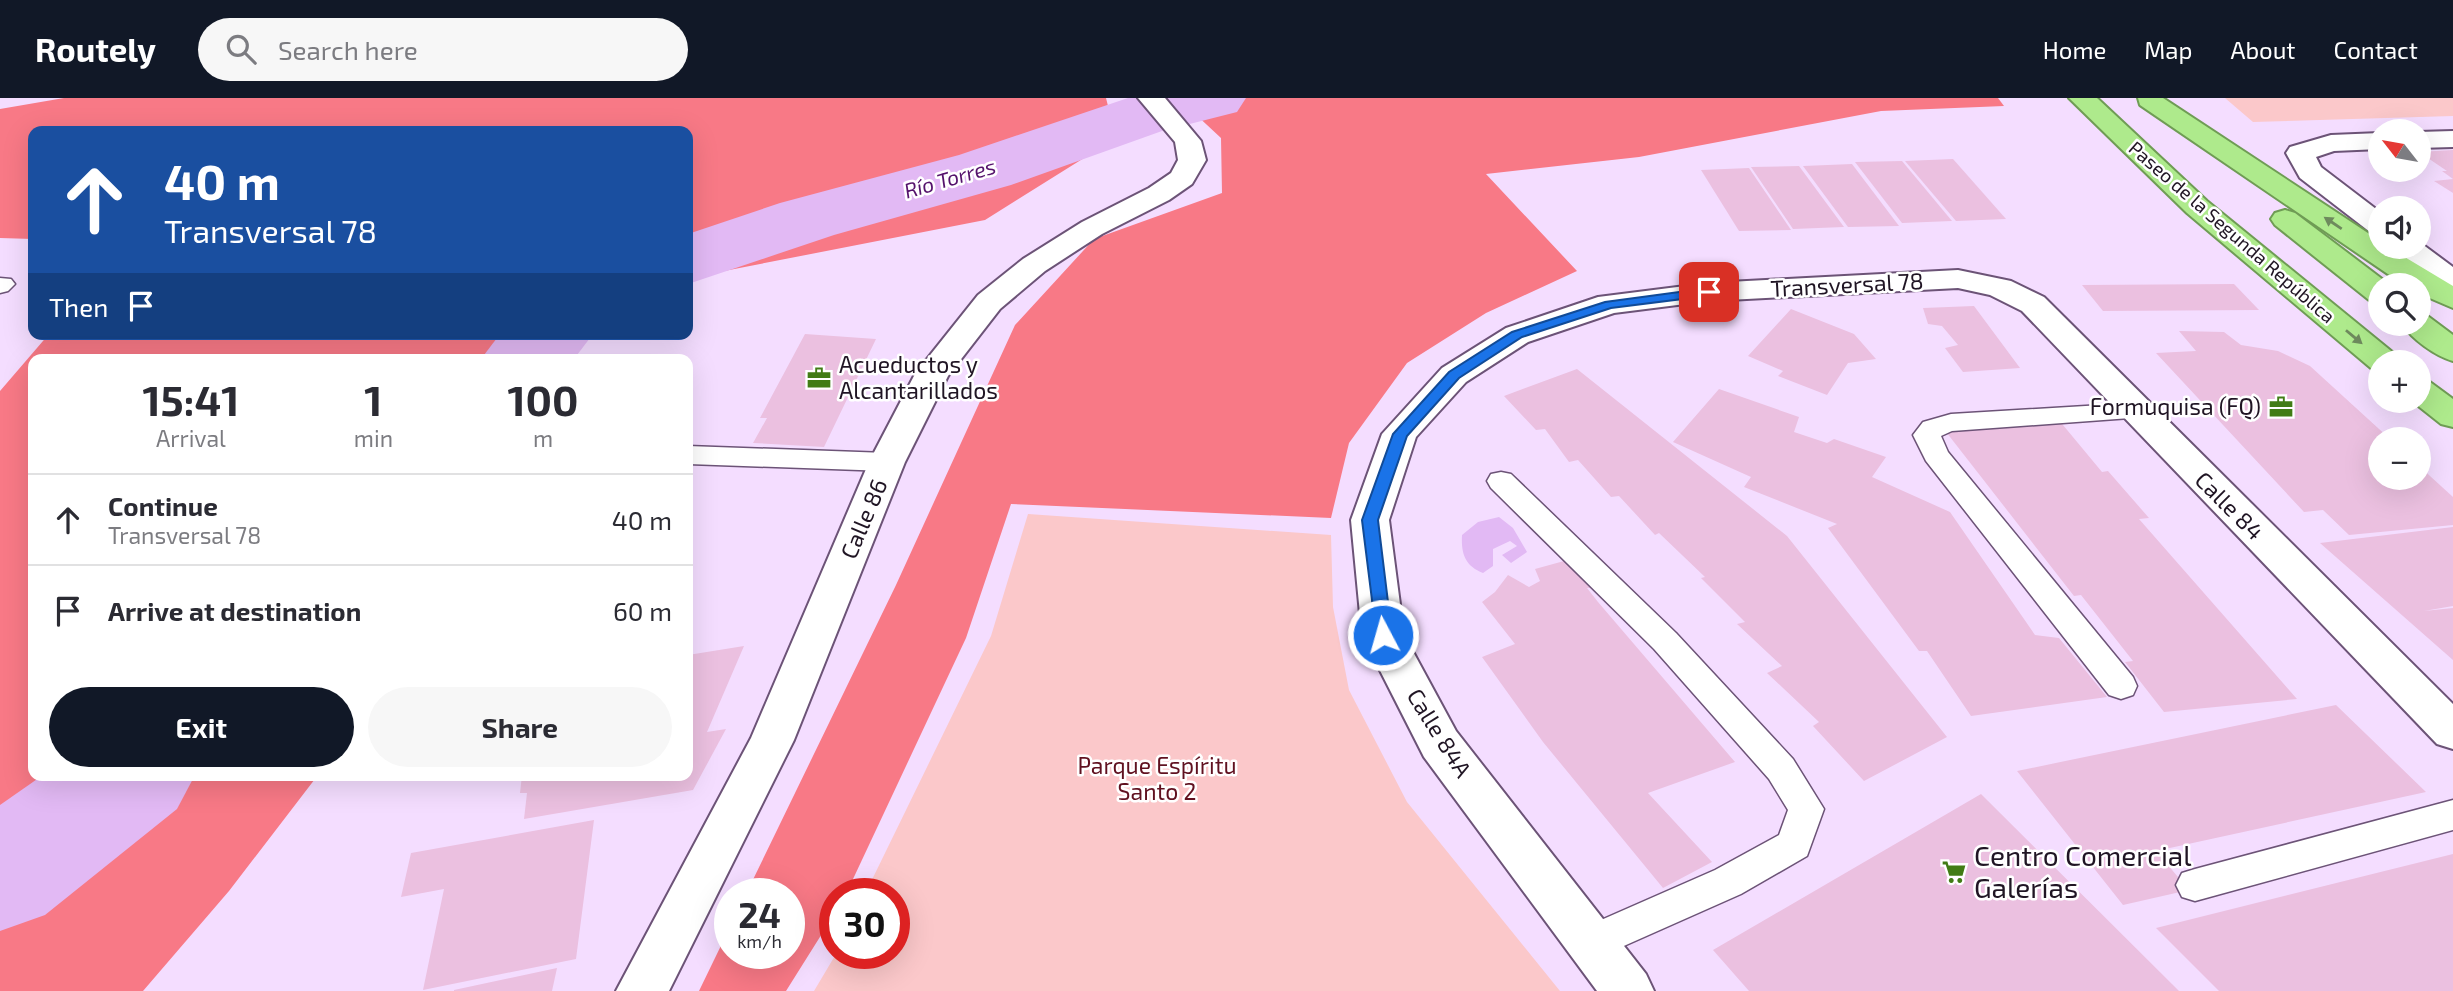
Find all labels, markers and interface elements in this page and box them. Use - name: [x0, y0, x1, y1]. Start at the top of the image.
- search box: [198, 18, 688, 81]
- text: Routely: [35, 29, 156, 69]
- icon: search: [222, 30, 260, 68]
- text: Search here: [278, 34, 418, 65]
- text: Home: [2043, 35, 2106, 64]
- text: Map: [2144, 35, 2192, 64]
- text: About: [2230, 35, 2296, 64]
- text: Contact: [2334, 35, 2418, 64]
- north arrow: [2368, 119, 2431, 182]
- map controls: [2368, 119, 2431, 490]
- street label: Paseo de la Segunda República: [2125, 136, 2340, 327]
- text: 40 m: [164, 151, 280, 210]
- water label: Río Torres: [901, 153, 998, 203]
- icon: ahead: [49, 154, 140, 245]
- button: sound: [2368, 196, 2431, 259]
- text: Transversal 78: [164, 211, 377, 249]
- one-way arrow: [2324, 216, 2342, 230]
- pin: [1679, 262, 1739, 322]
- street label: Transversal 78: [1770, 266, 1924, 302]
- icon: arrive: [1690, 273, 1728, 311]
- button: search: [2368, 273, 2431, 336]
- icon: arrive: [122, 287, 160, 325]
- text: Then: [49, 291, 108, 322]
- one-way arrow: [2345, 329, 2362, 344]
- place label: Acueductos y Alcantarillados: [839, 350, 998, 404]
- button: +: [2368, 350, 2431, 413]
- office icon: Acueductos y Alcantarillados: [805, 364, 833, 392]
- text: 15:41: [142, 374, 239, 424]
- text: 1: [364, 374, 383, 424]
- text: 100: [507, 374, 579, 424]
- place label: Formuquisa (FQ): [2090, 392, 2261, 420]
- office icon: Formuquisa (FQ): [2267, 393, 2295, 421]
- text: Arrival: [156, 424, 226, 452]
- text: min: [354, 424, 393, 452]
- text: m: [533, 424, 553, 452]
- button: −: [2368, 427, 2431, 490]
- street label: Calle 84: [2190, 465, 2270, 545]
- street label: Calle 86: [834, 474, 892, 563]
- text: Continue: [108, 490, 218, 521]
- icon: ahead: [49, 501, 87, 539]
- text: 40 m: [612, 504, 672, 535]
- text: Transversal 78: [108, 521, 261, 549]
- icon: arrive: [49, 592, 87, 630]
- text: Arrive at destination: [108, 595, 361, 626]
- text: 60 m: [613, 595, 672, 626]
- position arrow: [1346, 598, 1420, 672]
- street label: Calle 84A: [1402, 683, 1478, 783]
- button: Exit: [49, 687, 354, 767]
- button: Share: [368, 687, 672, 767]
- park label: Parque Espíritu Santo 2: [1077, 751, 1237, 805]
- place label: Centro Comercial Galerías: [1974, 838, 2192, 904]
- supermarket icon: Centro Comercial Galerías: [1940, 858, 1968, 886]
- speed limit sign: 30: [819, 878, 910, 969]
- text: 24: [738, 893, 781, 935]
- text: km/h: [737, 930, 782, 952]

